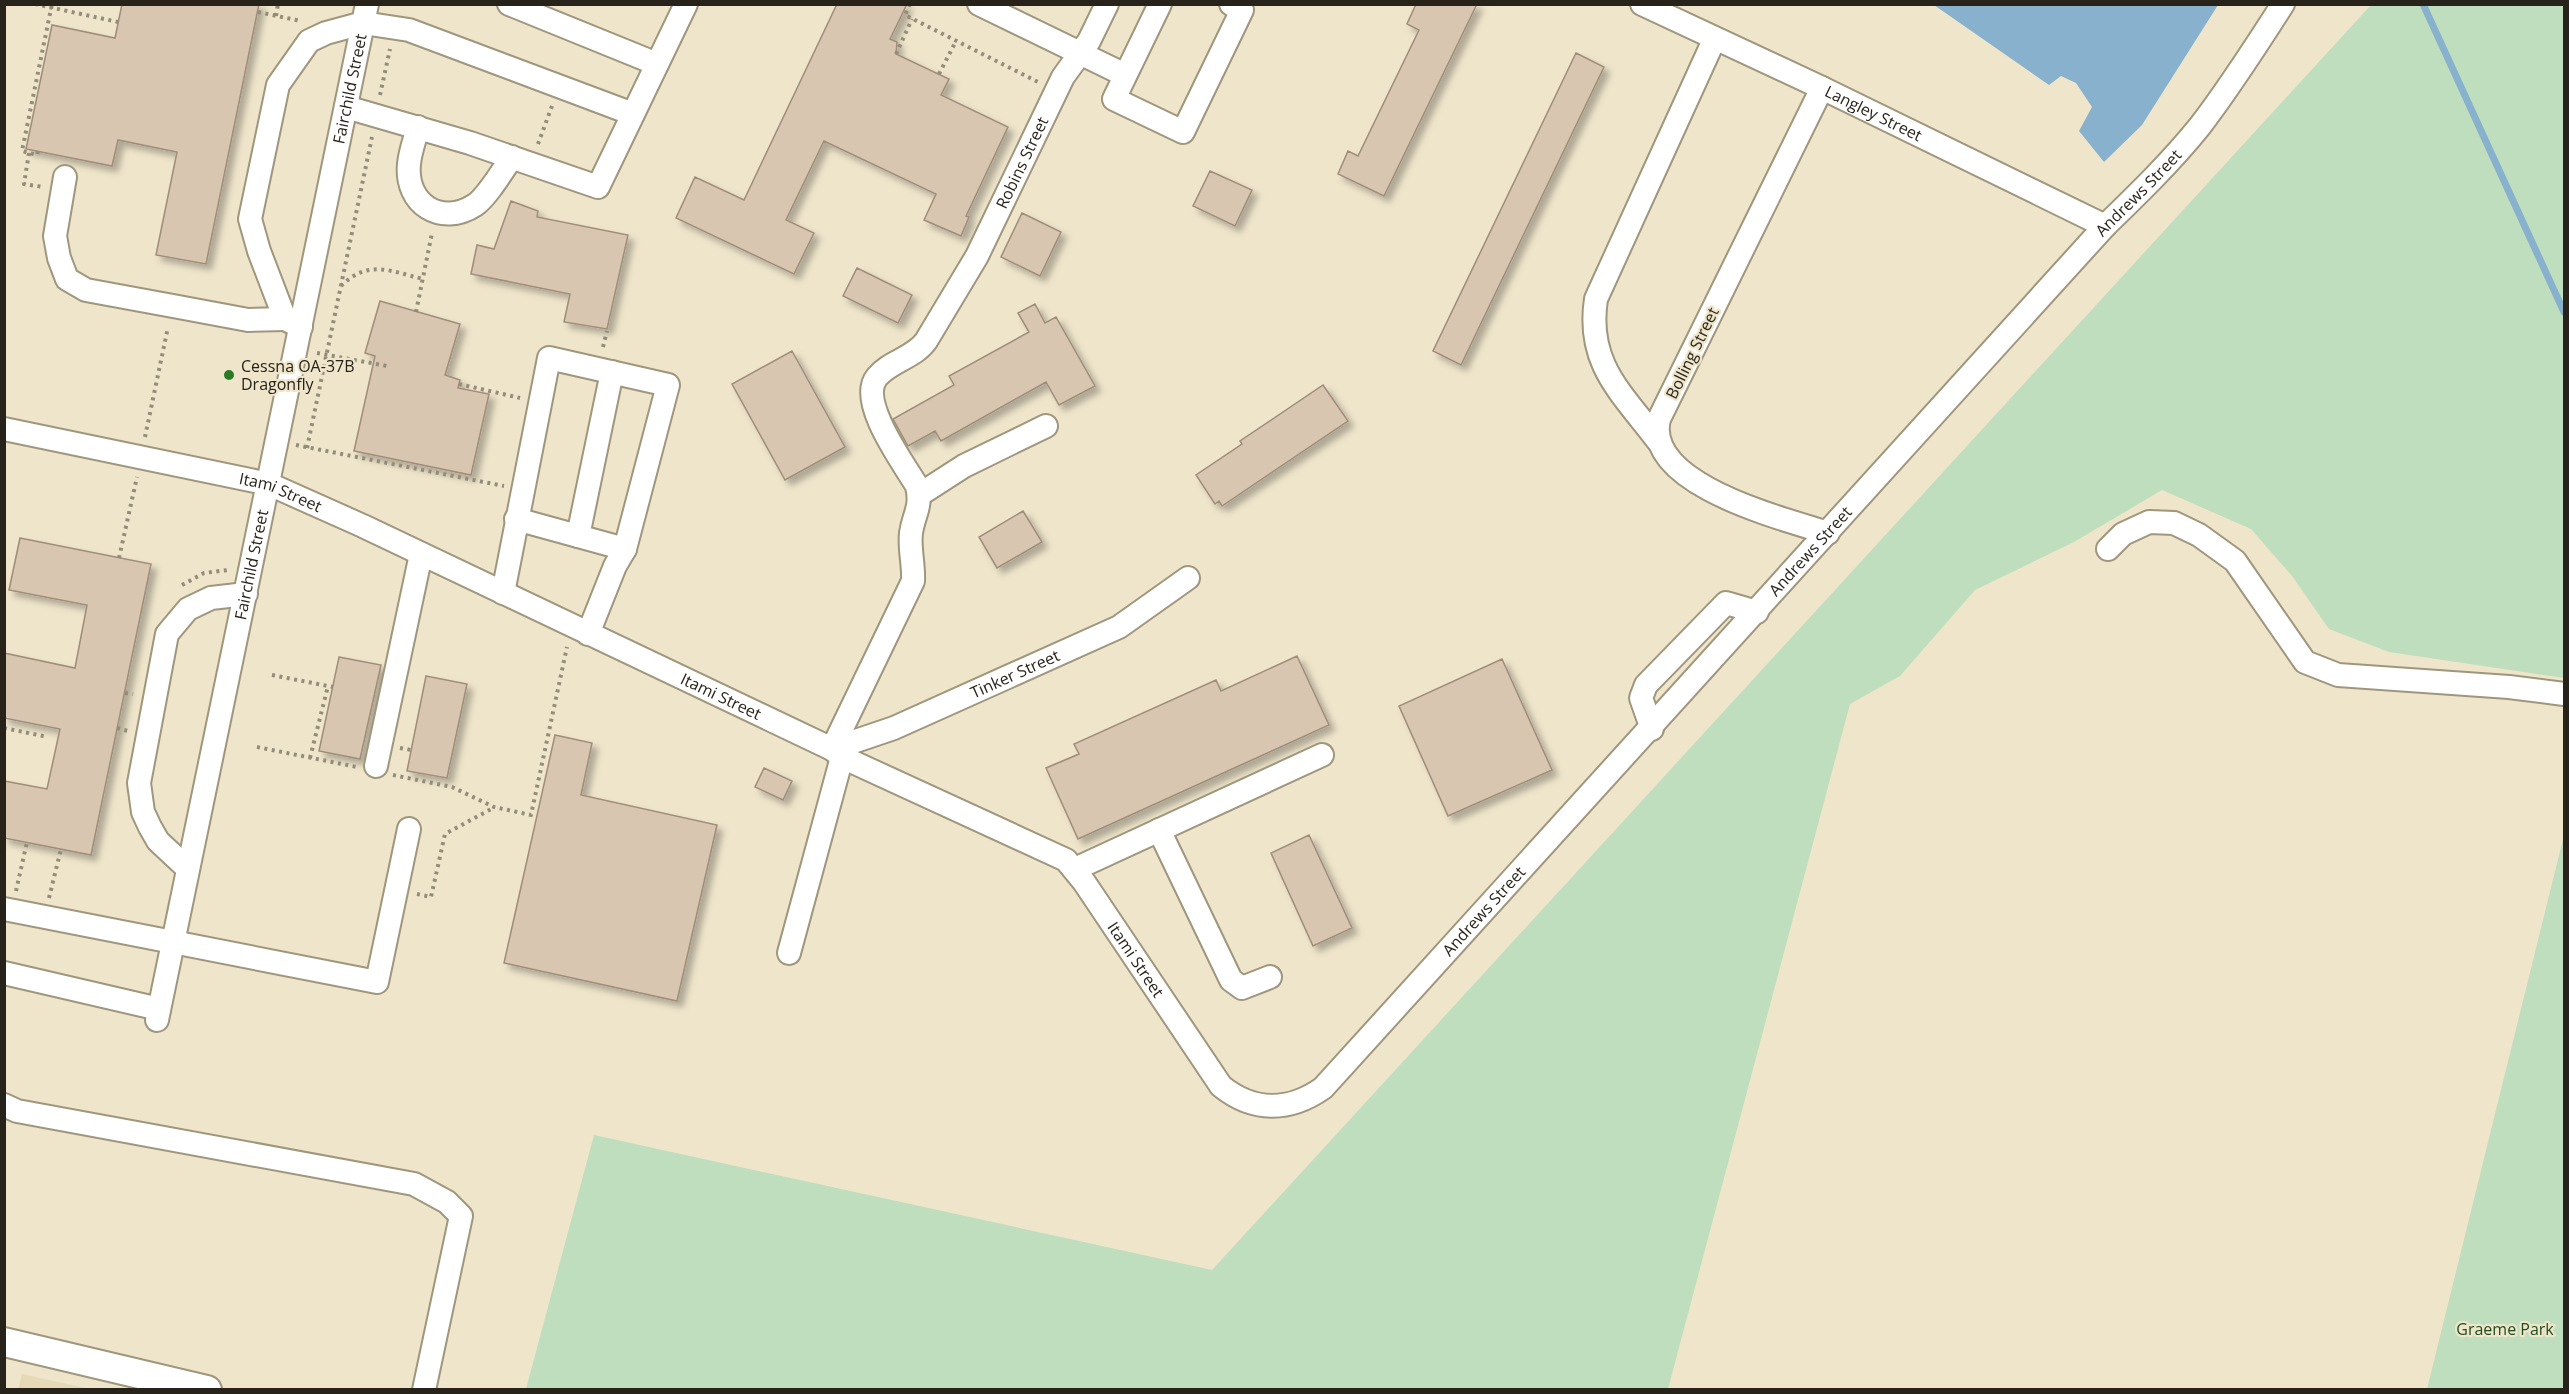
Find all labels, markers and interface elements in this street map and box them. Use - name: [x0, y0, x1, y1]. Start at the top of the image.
- street label: Fairchild Street: [327, 31, 372, 146]
- street label: Langley Street: [1821, 80, 1926, 146]
- street label: Robins Street: [990, 113, 1053, 212]
- street label: Andrews Street: [2090, 144, 2186, 241]
- street label: Bolling Street: [1660, 303, 1724, 403]
- place label: Cessna OA-37B Dragonfly: [241, 355, 355, 395]
- marker: Cessna OA-37B Dragonfly: [222, 368, 236, 382]
- street label: Itami Street: [237, 467, 326, 517]
- street label: Andrews Street: [1764, 501, 1857, 601]
- street label: Fairchild Street: [229, 507, 273, 622]
- street label: Tinker Street: [967, 644, 1063, 703]
- street label: Itami Street: [677, 668, 765, 725]
- street label: Andrews Street: [1437, 861, 1530, 961]
- street label: Itami Street: [1103, 917, 1170, 1002]
- park label: Graeme Park: [2456, 1318, 2554, 1340]

